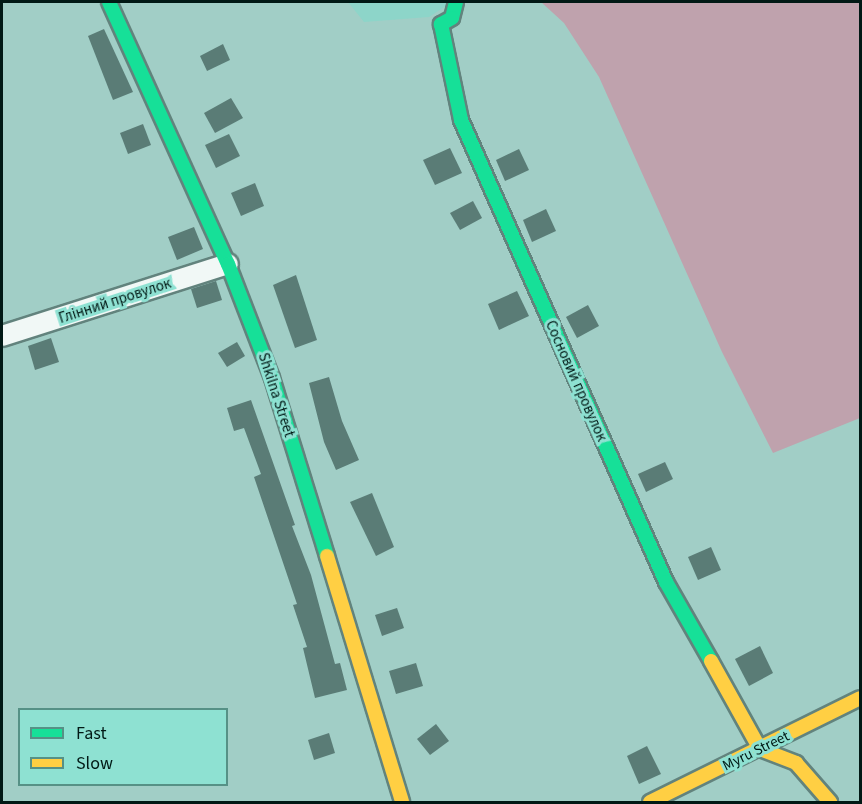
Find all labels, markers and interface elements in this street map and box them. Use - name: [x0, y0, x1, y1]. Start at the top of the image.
- street label: Глінний провулок: [57, 274, 173, 328]
- street label: Сосновий провулок: [541, 318, 611, 444]
- street label: Shkilna Street: [254, 351, 298, 439]
- legend: [18, 708, 228, 786]
- text: Fast: [76, 721, 107, 746]
- street label: Myru Street: [720, 727, 792, 775]
- text: Slow: [76, 751, 113, 776]

